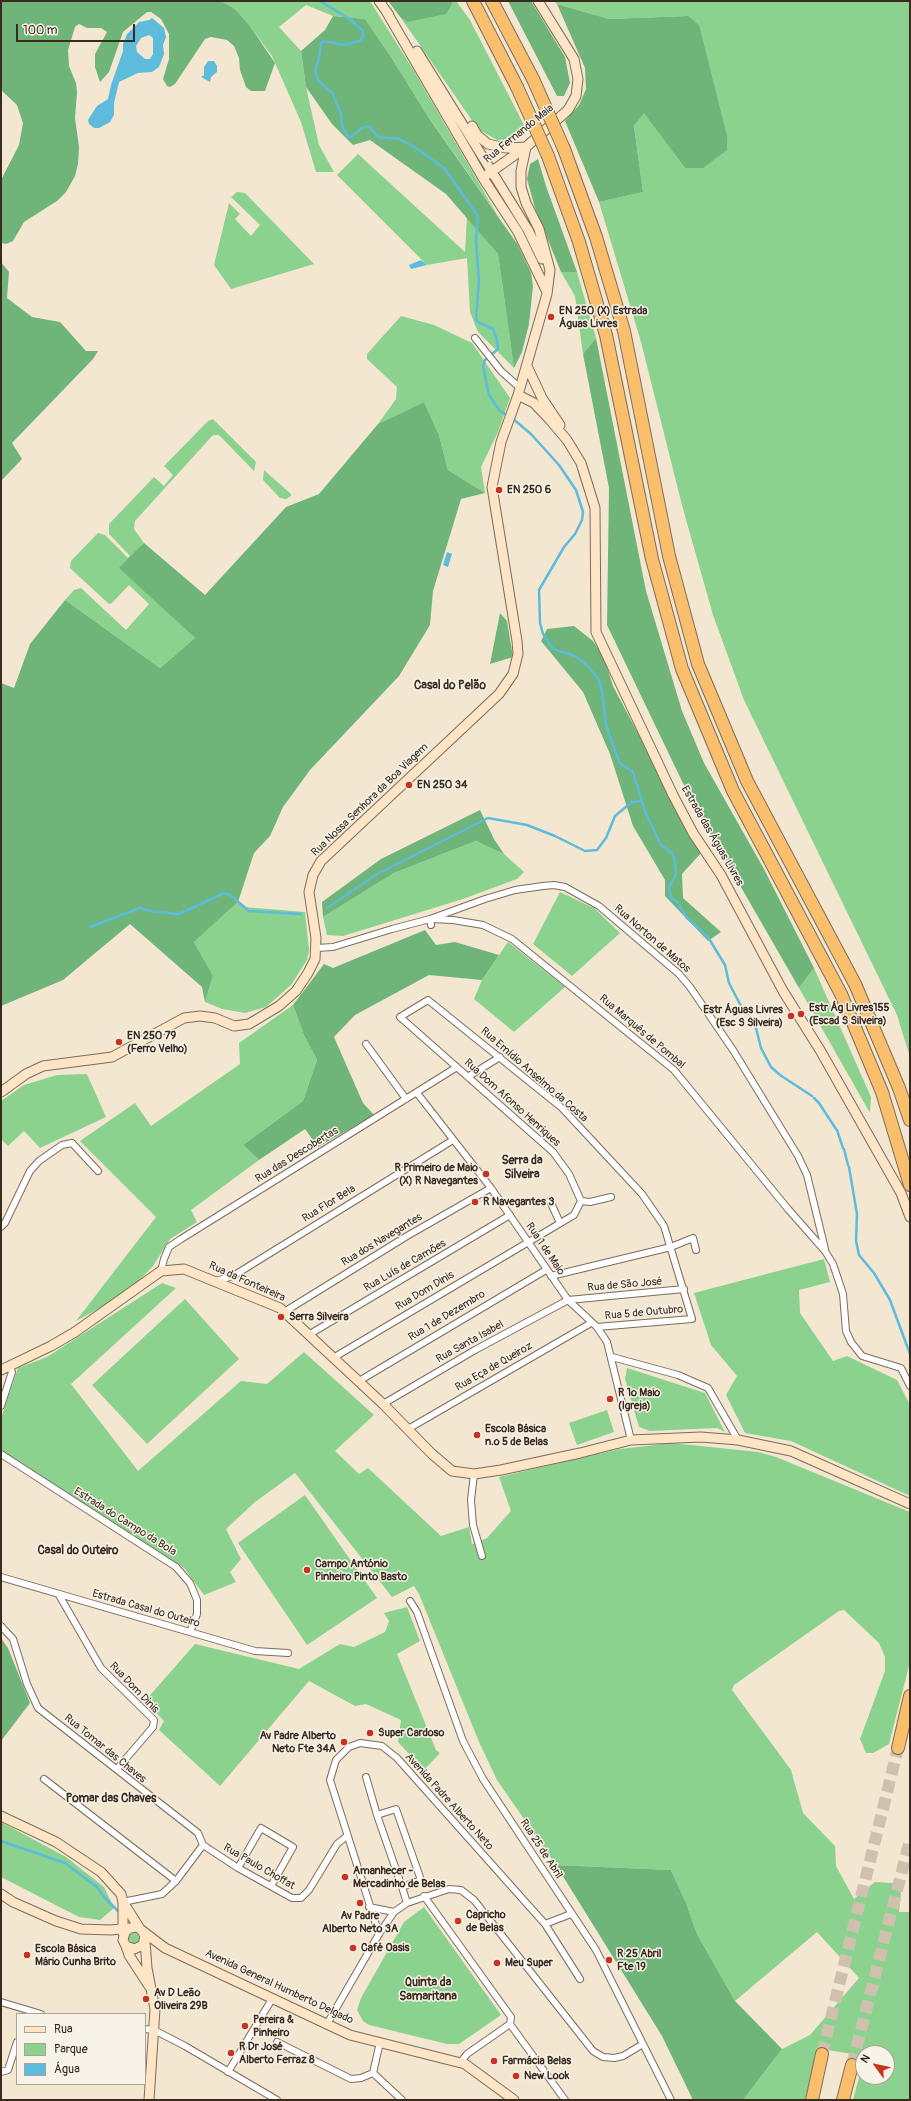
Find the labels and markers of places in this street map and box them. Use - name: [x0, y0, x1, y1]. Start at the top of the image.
- place label: EN 250 (X) Estrada Águas Livres: [559, 304, 647, 330]
- marker: EN 250 (X) Estrada Águas Livres: [546, 312, 556, 322]
- place label: EN 250 6: [507, 483, 551, 497]
- marker: EN 250 6: [494, 485, 504, 495]
- place label: EN 250 34: [417, 778, 467, 792]
- marker: EN 250 34: [404, 780, 414, 790]
- place label: Estr Ág Livres155 (Escad S Silveira): [809, 1001, 889, 1027]
- place label: Estr Águas Livres (Esc S Silveira): [703, 1003, 783, 1029]
- marker: Estr Ág Livres155 (Escad S Silveira): [796, 1009, 806, 1019]
- marker: Estr Águas Livres (Esc S Silveira): [786, 1011, 796, 1021]
- place label: EN 250 79 (Ferro Velho): [127, 1029, 188, 1055]
- marker: EN 250 79 (Ferro Velho): [114, 1037, 124, 1047]
- place label: R Primeiro de Maio (X) R Navegantes: [394, 1161, 478, 1187]
- marker: R Primeiro de Maio (X) R Navegantes: [481, 1169, 491, 1179]
- place label: R Navegantes 3: [483, 1195, 554, 1209]
- marker: R Navegantes 3: [470, 1197, 480, 1207]
- place label: Serra Silveira: [289, 1310, 349, 1324]
- marker: Serra Silveira: [276, 1312, 286, 1322]
- place label: R 1º Maio (Igreja): [618, 1386, 660, 1412]
- marker: R 1º Maio (Igreja): [605, 1394, 615, 1404]
- place label: Escola Básica n.º 5 de Belas: [485, 1422, 548, 1448]
- marker: Escola Básica n.º 5 de Belas: [472, 1430, 482, 1440]
- place label: Campo António Pinheiro Pinto Basto: [315, 1557, 407, 1583]
- marker: Campo António Pinheiro Pinto Basto: [302, 1565, 312, 1575]
- place label: Super Cardoso: [378, 1726, 444, 1740]
- marker: Super Cardoso: [365, 1728, 375, 1738]
- place label: Av Padre Alberto Neto Fte 34A: [260, 1729, 336, 1755]
- marker: Av Padre Alberto Neto Fte 34A: [339, 1737, 349, 1747]
- place label: Amanhecer - Mercadinho de Belas: [353, 1864, 445, 1890]
- marker: Amanhecer - Mercadinho de Belas: [340, 1872, 350, 1882]
- marker: Av Padre Alberto Neto 3A: [355, 1898, 365, 1908]
- place label: Capricho de Belas: [466, 1908, 506, 1934]
- place label: Av Padre Alberto Neto 3A: [322, 1909, 398, 1935]
- marker: Capricho de Belas: [453, 1916, 463, 1926]
- place label: Café Oasis: [361, 1941, 409, 1955]
- place label: Escola Básica Mário Cunha Brito: [35, 1942, 116, 1968]
- marker: Café Oasis: [348, 1943, 358, 1953]
- place label: R 25 Abril Fte 19: [617, 1947, 661, 1973]
- marker: Escola Básica Mário Cunha Brito: [22, 1950, 32, 1960]
- marker: R 25 Abril Fte 19: [604, 1955, 614, 1965]
- place label: Meu Super: [505, 1956, 553, 1970]
- marker: Meu Super: [492, 1958, 502, 1968]
- place label: Av D Leão Oliveira 29B: [154, 1986, 208, 2012]
- marker: Av D Leão Oliveira 29B: [141, 1994, 151, 2004]
- place label: Pereira & Pinheiro: [253, 2013, 294, 2039]
- marker: Pereira & Pinheiro: [240, 2021, 250, 2031]
- place label: R Dr José Alberto Ferraz 8: [239, 2040, 315, 2066]
- marker: R Dr José Alberto Ferraz 8: [226, 2048, 236, 2058]
- place label: Farmácia Belas: [502, 2054, 571, 2068]
- marker: Farmácia Belas: [489, 2056, 499, 2066]
- place label: New Look: [524, 2069, 569, 2083]
- marker: New Look: [511, 2071, 521, 2081]

